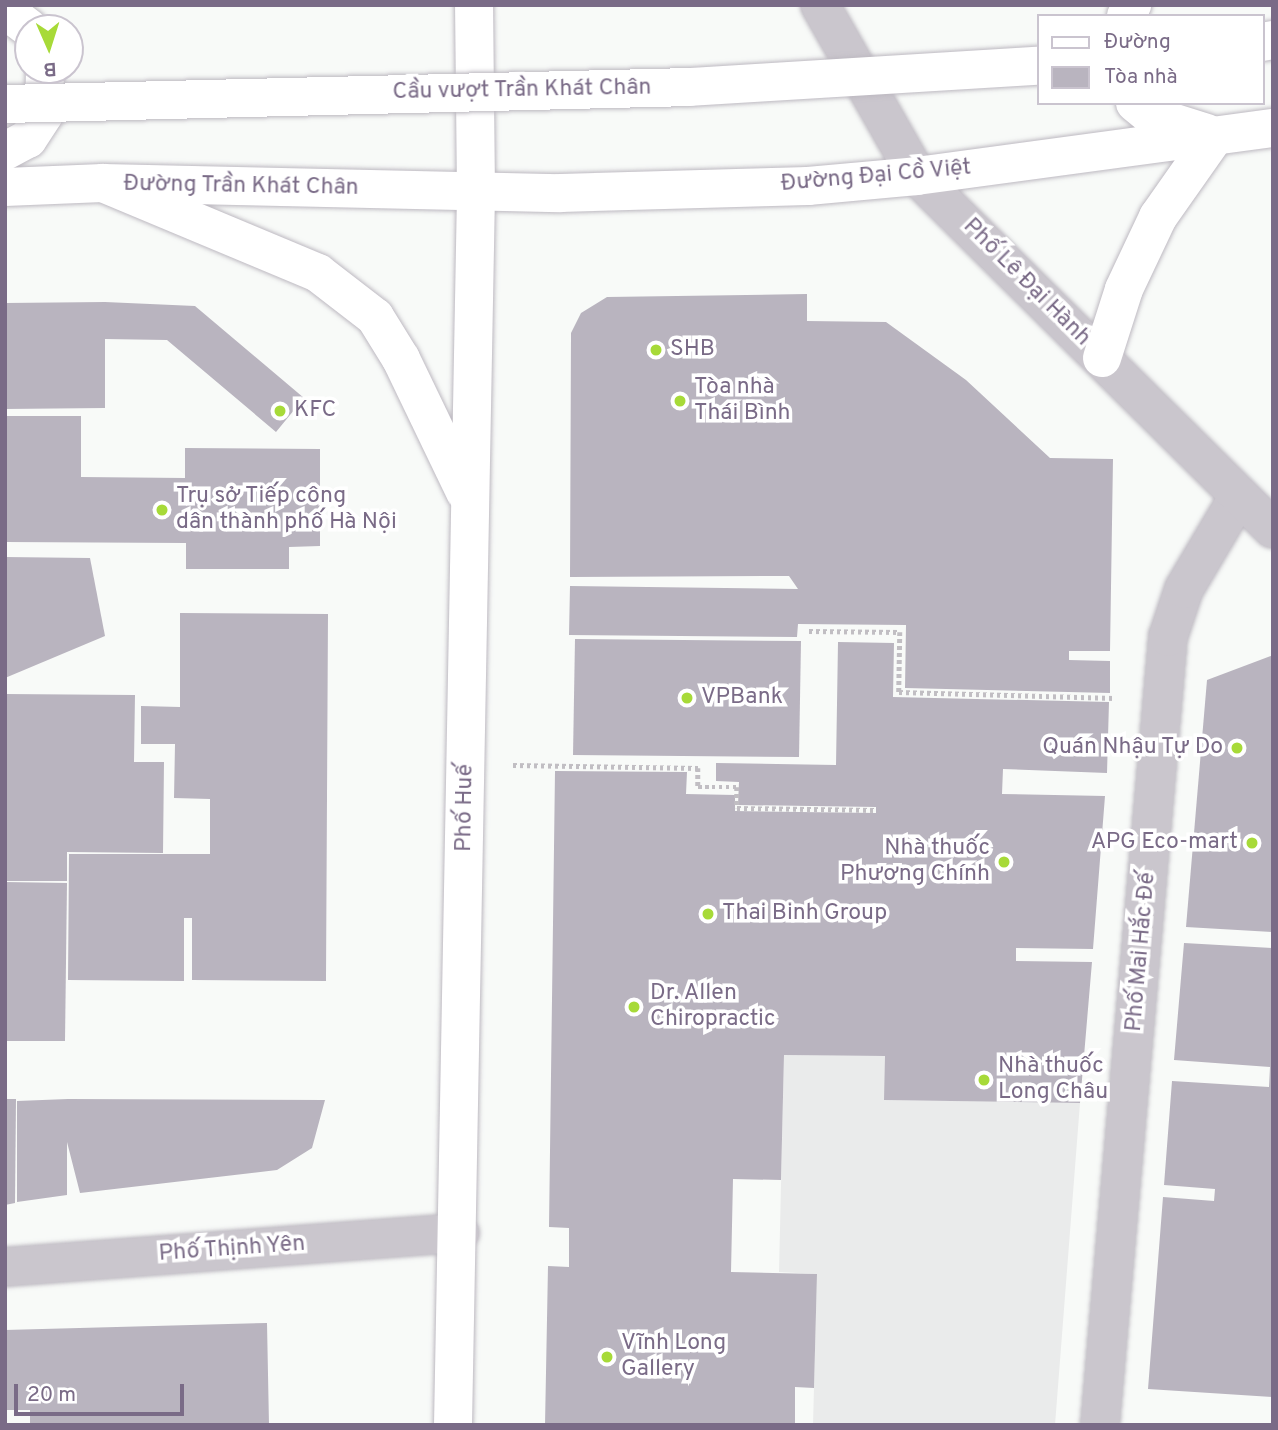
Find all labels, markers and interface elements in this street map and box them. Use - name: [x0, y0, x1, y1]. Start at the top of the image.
- north arrow: [14, 14, 84, 84]
- legend: [1036, 14, 1264, 105]
- text: Đường: [1104, 29, 1171, 56]
- text: B: [43, 56, 57, 80]
- text: Tòa nhà: [1104, 64, 1178, 91]
- street label: Cầu vượt Trần Khát Chân: [392, 75, 652, 107]
- street label: Đường Đại Cồ Việt: [779, 155, 973, 199]
- street label: Đường Trần Khát Chân: [123, 171, 359, 203]
- street label: Phố Lê Đại Hành: [956, 213, 1096, 353]
- place label: SHB: [670, 336, 715, 364]
- marker: SHB: [648, 342, 664, 358]
- place label: Tòa nhà Thái Bình: [694, 374, 791, 428]
- marker: Tòa nhà Thái Bình: [672, 393, 688, 409]
- place label: KFC: [294, 397, 336, 425]
- marker: KFC: [272, 403, 288, 419]
- place label: Trụ sở Tiếp công dân thành phố Hà Nội: [176, 483, 397, 537]
- marker: Trụ sở Tiếp công dân thành phố Hà Nội: [154, 502, 170, 518]
- place label: VPBank: [701, 684, 783, 712]
- marker: VPBank: [679, 690, 695, 706]
- place label: Quán Nhậu Tự Do: [1041, 734, 1223, 762]
- marker: Quán Nhậu Tự Do: [1229, 740, 1245, 756]
- street label: Phố Huế: [451, 764, 481, 852]
- place label: APG Eco-mart: [1091, 829, 1238, 857]
- place label: Nhà thuốc Phương Chính: [840, 835, 990, 889]
- marker: APG Eco-mart: [1244, 835, 1260, 851]
- marker: Nhà thuốc Phương Chính: [996, 854, 1012, 870]
- street label: Phố Mai Hắc Đế: [1121, 871, 1163, 1033]
- place label: Thai Binh Group: [722, 900, 887, 928]
- marker: Thai Binh Group: [700, 906, 716, 922]
- place label: Dr. Allen Chiropractic: [650, 980, 775, 1034]
- marker: Dr. Allen Chiropractic: [624, 997, 644, 1017]
- place label: Nhà thuốc Long Châu: [998, 1053, 1108, 1107]
- marker: Nhà thuốc Long Châu: [976, 1072, 992, 1088]
- street label: Phố Thịnh Yên: [157, 1231, 307, 1269]
- place label: Vĩnh Long Gallery: [621, 1330, 726, 1384]
- marker: Vĩnh Long Gallery: [599, 1349, 615, 1365]
- scale bar: [18, 1370, 187, 1414]
- text: 20 m: [27, 1382, 76, 1409]

